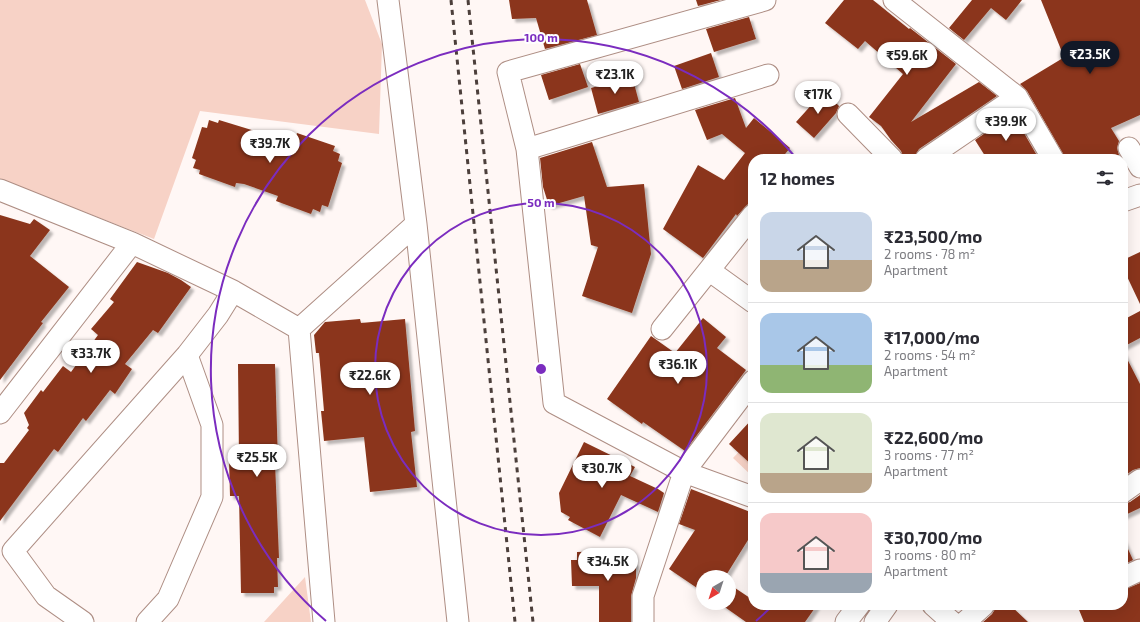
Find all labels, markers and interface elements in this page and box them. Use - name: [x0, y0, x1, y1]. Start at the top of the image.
- text: 100 m: [524, 30, 558, 44]
- pin: ₹23.5K: [1057, 41, 1123, 75]
- pin: ₹59.6K: [874, 42, 940, 76]
- text: ₹23.5K: [1069, 46, 1111, 62]
- text: ₹59.6K: [886, 47, 928, 63]
- pin: ₹23.1K: [582, 61, 648, 95]
- text: ₹23.1K: [595, 66, 635, 82]
- pin: ₹17K: [794, 81, 842, 115]
- text: ₹17K: [804, 86, 832, 102]
- pin: ₹39.9K: [973, 108, 1039, 142]
- text: ₹39.9K: [985, 113, 1027, 129]
- pin: ₹39.7K: [237, 130, 303, 164]
- text: ₹39.7K: [250, 135, 290, 151]
- icon: filters: [1094, 167, 1116, 189]
- text: 12 homes: [760, 168, 835, 188]
- text: 50 m: [527, 195, 555, 209]
- text: ₹23,500/mo: [884, 226, 982, 246]
- icon: home: [792, 228, 840, 276]
- text: 2 rooms · 78 m²: [884, 246, 975, 262]
- text: Apartment: [884, 262, 948, 278]
- text: ₹17,000/mo: [884, 327, 980, 347]
- icon: home: [792, 329, 840, 377]
- pin: ₹33.7K: [58, 340, 124, 374]
- text: ₹33.7K: [71, 345, 111, 361]
- text: 2 rooms · 54 m²: [884, 347, 976, 363]
- pin: ₹36.1K: [645, 351, 711, 385]
- text: ₹36.1K: [658, 356, 698, 372]
- pin: ₹22.6K: [337, 362, 403, 396]
- centre of rings: [534, 362, 548, 376]
- text: Apartment: [884, 363, 948, 379]
- text: ₹22.6K: [349, 367, 391, 383]
- text: ₹22,600/mo: [884, 427, 983, 447]
- icon: home: [792, 429, 840, 477]
- pin: ₹25.5K: [224, 444, 290, 478]
- text: 3 rooms · 77 m²: [884, 447, 974, 463]
- text: ₹25.5K: [236, 449, 278, 465]
- pin: ₹30.7K: [569, 455, 635, 489]
- text: ₹30.7K: [581, 460, 623, 476]
- text: Apartment: [884, 463, 948, 479]
- text: ₹30,700/mo: [884, 527, 982, 547]
- icon: home: [792, 529, 840, 577]
- text: 3 rooms · 80 m²: [884, 547, 976, 563]
- pin: ₹34.5K: [575, 548, 641, 582]
- text: ₹34.5K: [587, 553, 629, 569]
- text: Apartment: [884, 563, 948, 579]
- north arrow: [696, 570, 736, 610]
- map controls: [696, 570, 736, 610]

